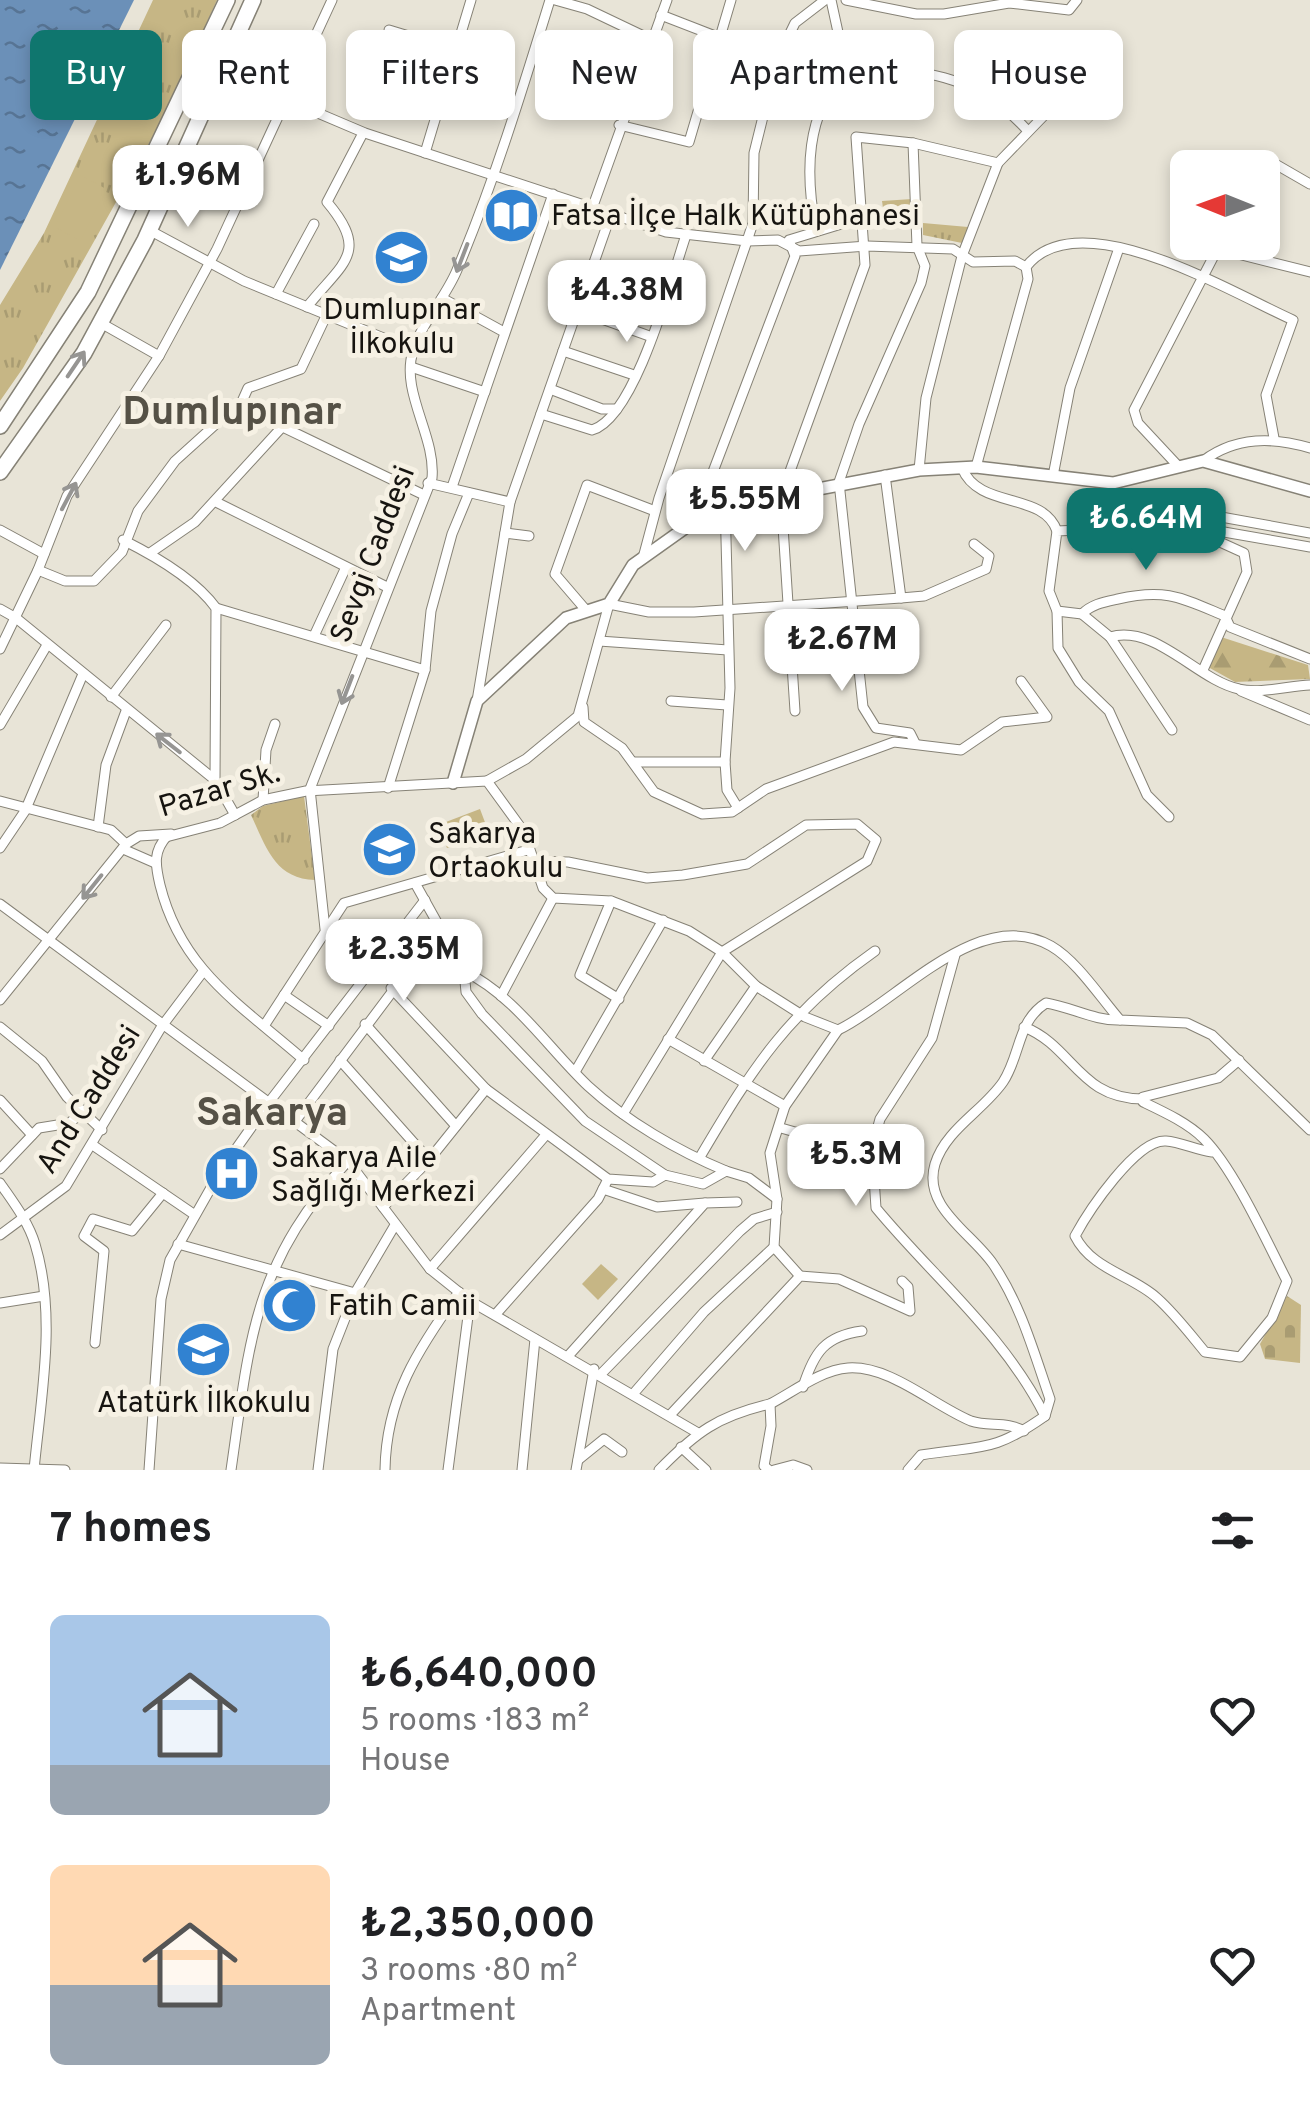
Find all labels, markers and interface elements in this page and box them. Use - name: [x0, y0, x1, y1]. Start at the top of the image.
- chip: Buy: [30, 30, 162, 120]
- chip: Rent: [182, 30, 326, 120]
- chip: Filters: [346, 30, 515, 120]
- chip: New: [535, 30, 673, 120]
- chip: Apartment: [693, 30, 934, 120]
- chip: House: [954, 30, 1123, 120]
- pin: ₺1.96M: [107, 145, 269, 230]
- north arrow: [1170, 150, 1280, 260]
- map controls: [1170, 150, 1280, 260]
- text: ₺1.96M: [135, 157, 242, 197]
- library icon: Fatsa İlçe Halk Kütüphanesi: [482, 185, 542, 245]
- place label: Fatsa İlçe Halk Kütüphanesi: [551, 197, 920, 236]
- school or university icon: Dumlupınar İlkokulu: [372, 227, 432, 287]
- one-way arrow: [452, 241, 470, 272]
- pin: ₺4.38M: [546, 260, 708, 345]
- text: ₺4.38M: [570, 272, 684, 312]
- place label: Dumlupınar İlkokulu: [323, 293, 481, 364]
- one-way arrow: [65, 350, 86, 378]
- district label: Dumlupınar: [122, 389, 342, 439]
- street label: Sevgi Caddesi: [324, 461, 425, 649]
- pin: ₺5.55M: [664, 469, 826, 554]
- text: ₺5.55M: [688, 481, 802, 521]
- one-way arrow: [60, 482, 79, 512]
- pin: ₺6.64M: [1065, 488, 1227, 573]
- text: ₺6.64M: [1089, 500, 1203, 540]
- pin: ₺2.67M: [761, 609, 923, 694]
- text: ₺2.67M: [786, 621, 898, 661]
- one-way arrow: [336, 674, 354, 705]
- one-way arrow: [155, 733, 182, 754]
- street label: Pazar Sk.: [155, 755, 285, 827]
- place label: Sakarya Ortaokulu: [428, 817, 563, 888]
- school or university icon: Sakarya Ortaokulu: [359, 820, 419, 880]
- one-way arrow: [81, 873, 103, 899]
- pin: ₺2.35M: [323, 919, 485, 1004]
- text: ₺2.35M: [347, 931, 461, 971]
- street label: And Caddesi: [30, 1019, 150, 1182]
- district label: Sakarya: [196, 1090, 348, 1140]
- pin: ₺5.3M: [786, 1124, 926, 1209]
- text: ₺5.3M: [809, 1136, 903, 1176]
- place label: Sakarya Aile Sağlığı Merkezi: [271, 1141, 475, 1212]
- hospital icon: Sakarya Aile Sağlığı Merkezi: [202, 1144, 262, 1204]
- mosque icon: Fatih Camii: [259, 1275, 319, 1335]
- place label: Fatih Camii: [328, 1289, 476, 1326]
- school or university icon: Atatürk İlkokulu: [174, 1320, 234, 1380]
- place label: Atatürk İlkokulu: [97, 1384, 311, 1423]
- icon: filters: [1205, 1503, 1260, 1558]
- text: 7 homes: [50, 1504, 212, 1557]
- text: ₺6,640,000: [360, 1649, 598, 1702]
- icon: home: [130, 1655, 250, 1775]
- icon: heart: [1205, 1688, 1260, 1743]
- text: 5 rooms · 183 m²: [360, 1702, 589, 1742]
- text: House: [360, 1742, 450, 1782]
- text: ₺2,350,000: [360, 1899, 596, 1952]
- icon: home: [130, 1905, 250, 2025]
- icon: heart: [1205, 1938, 1260, 1993]
- text: 3 rooms · 80 m²: [360, 1952, 578, 1992]
- text: Apartment: [360, 1992, 516, 2032]

